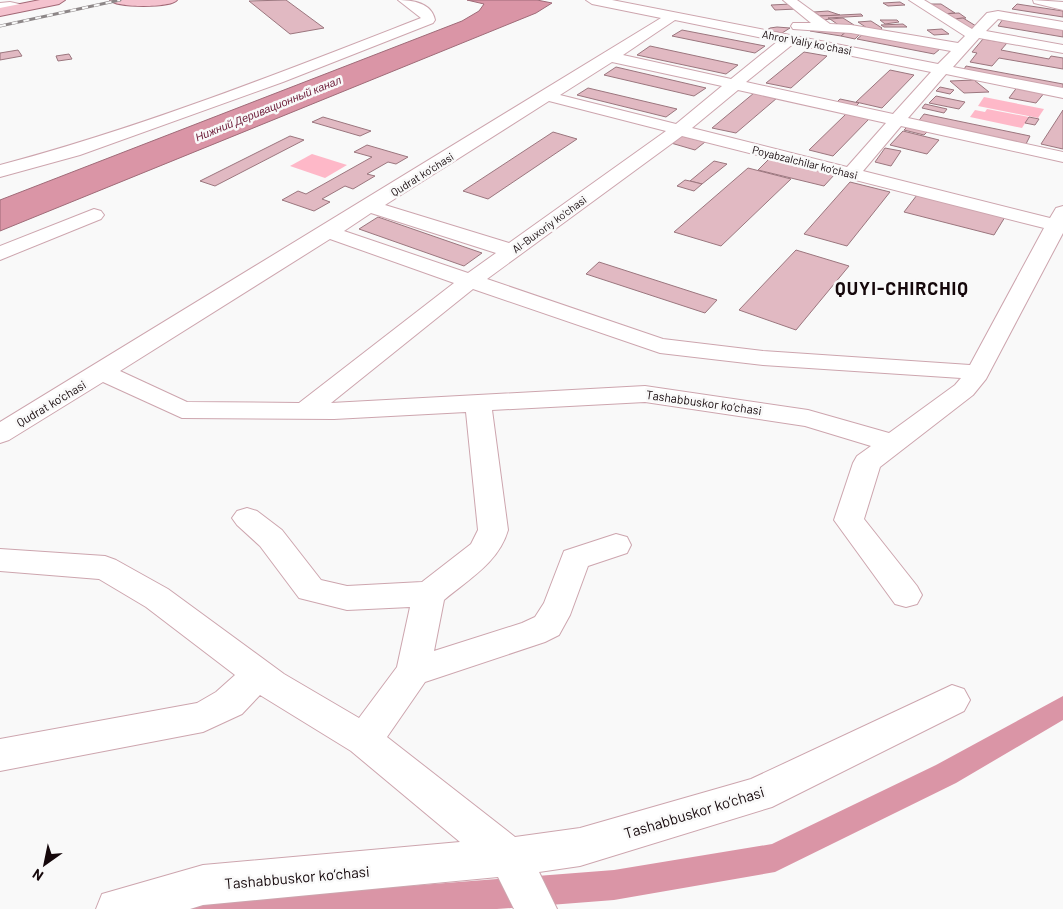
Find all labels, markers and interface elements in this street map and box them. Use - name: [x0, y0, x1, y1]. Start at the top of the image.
- street label: Ahror Valiy koʻchasi: [761, 27, 853, 57]
- water label: Нижний Деривационный канал: [193, 73, 343, 143]
- street label: Poyabzalchilar ko‘chasi: [751, 143, 859, 181]
- street label: Qudrat ko‘chasi: [388, 149, 456, 198]
- street label: Al-Buxoriy ko‘chasi: [509, 193, 589, 255]
- district label: QUYI-CHIRCHIQ: [835, 277, 969, 299]
- street label: Qudrat ko‘chasi: [14, 377, 88, 429]
- street label: Tashabbuskor ko‘chasi: [645, 387, 763, 417]
- street label: Tashabbuskor ko‘chasi: [622, 782, 766, 842]
- north arrow: [20, 839, 70, 889]
- street label: Tashabbuskor ko‘chasi: [224, 862, 370, 892]
- text: N: [29, 866, 46, 885]

